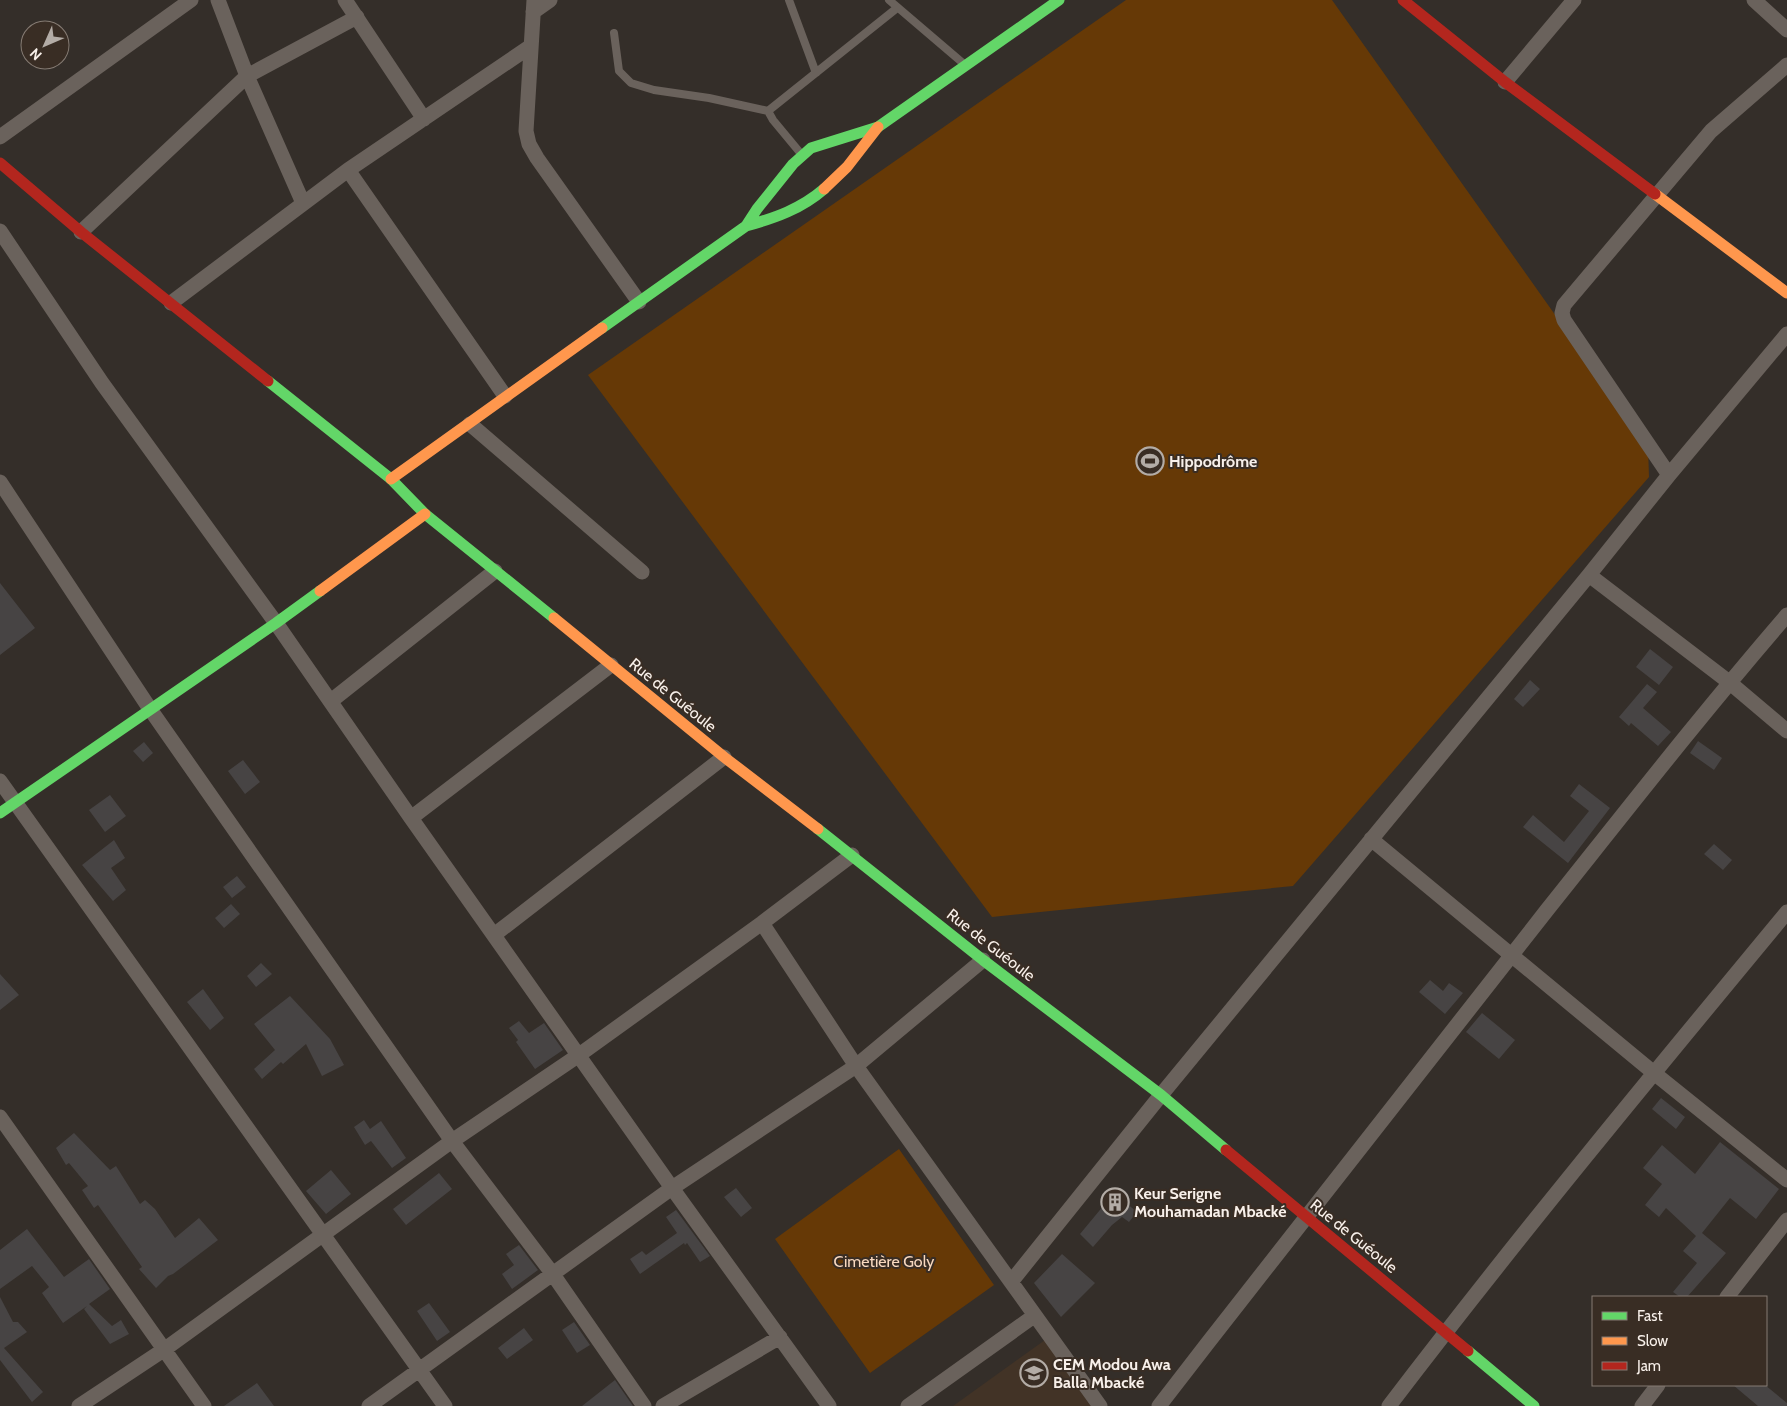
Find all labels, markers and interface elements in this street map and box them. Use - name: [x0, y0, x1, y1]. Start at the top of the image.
- north arrow: [20, 20, 70, 70]
- text: N: [26, 44, 46, 64]
- sports icon: Hippodrôme: [1135, 446, 1165, 476]
- place label: Hippodrôme: [1169, 452, 1257, 471]
- street label: Rue de Guéoule: [626, 654, 720, 736]
- street label: Rue de Guéoule: [943, 905, 1039, 985]
- place label: Keur Serigne Mouhamadan Mbacké: [1134, 1184, 1286, 1221]
- building icon: Keur Serigne Mouhamadan Mbacké: [1100, 1187, 1130, 1217]
- street label: Rue de Guéoule: [1307, 1195, 1401, 1277]
- park label: Cimetière Goly: [834, 1252, 934, 1271]
- legend: [1592, 1296, 1767, 1386]
- text: Fast: [1637, 1307, 1662, 1325]
- text: Slow: [1637, 1332, 1668, 1350]
- place label: CEM Modou Awa Balla Mbacké: [1053, 1355, 1171, 1392]
- text: Jam: [1636, 1357, 1661, 1375]
- school or university icon: CEM Modou Awa Balla Mbacké: [1019, 1358, 1049, 1388]

